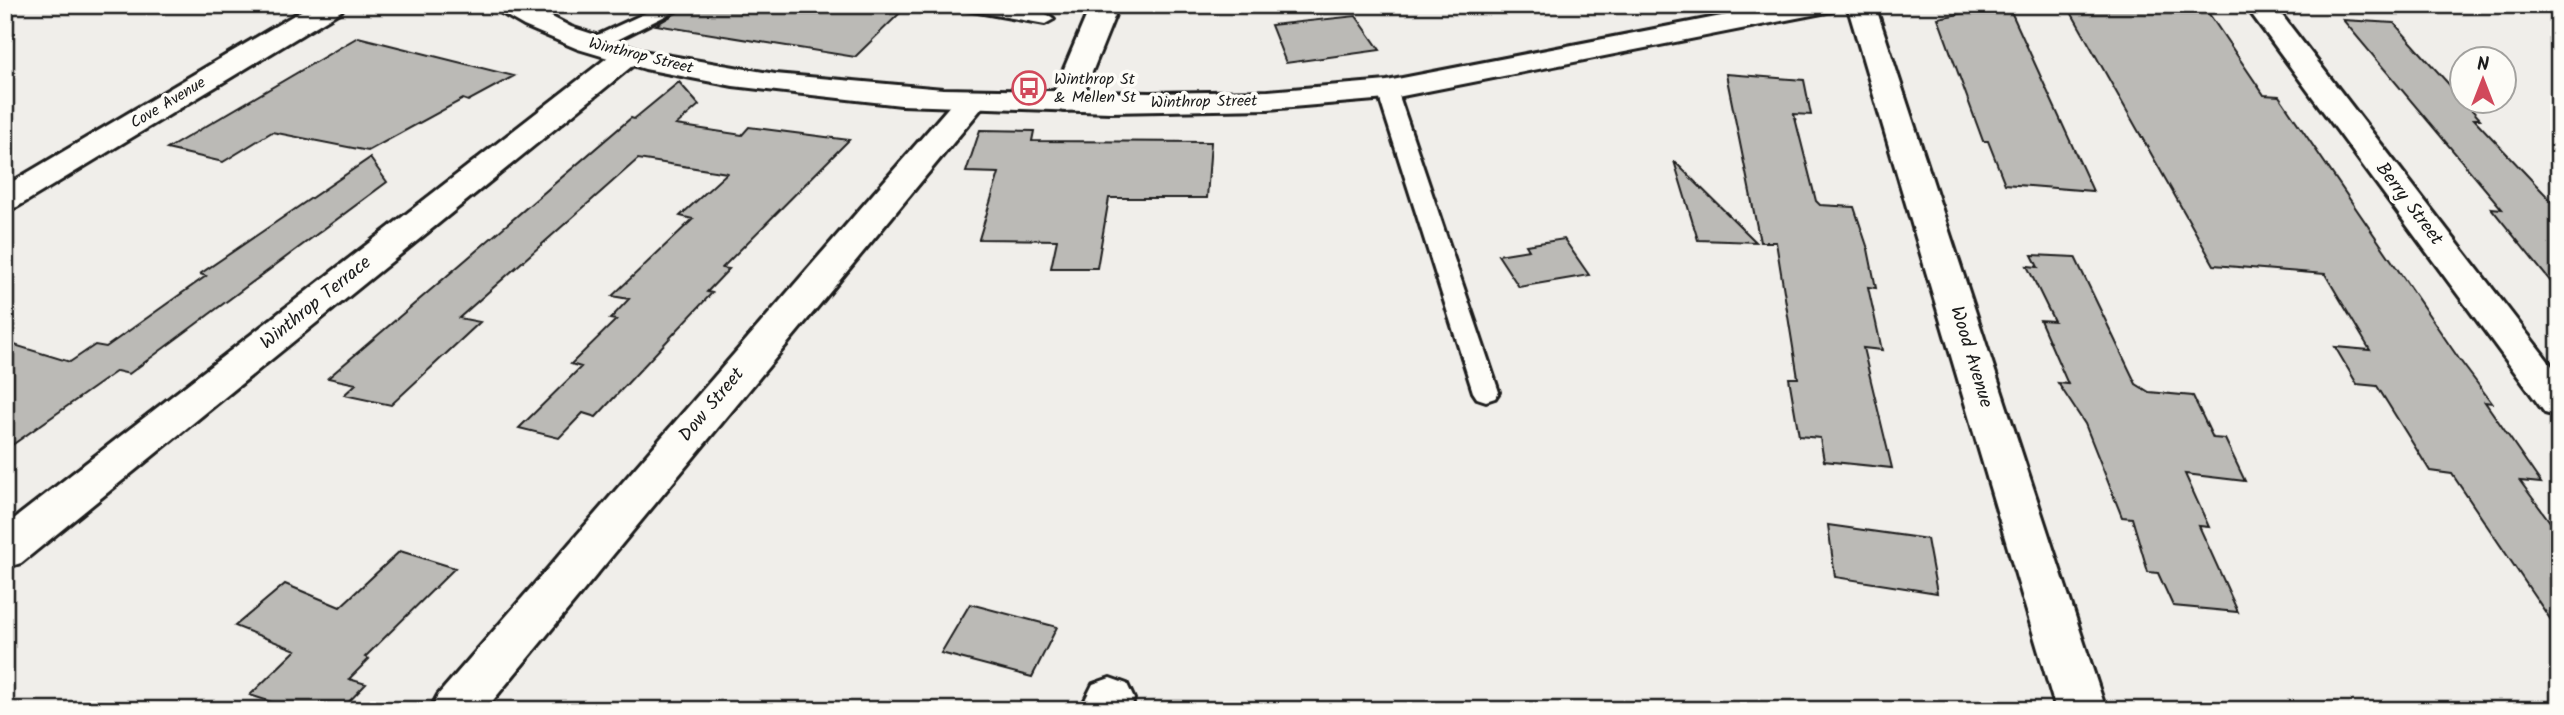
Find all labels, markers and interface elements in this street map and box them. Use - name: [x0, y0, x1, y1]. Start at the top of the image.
- street label: Winthrop Street: [586, 31, 697, 81]
- north arrow: [2448, 46, 2518, 116]
- text: N: [2477, 50, 2489, 80]
- place label: Winthrop St & Mellen St: [1054, 67, 1137, 110]
- bus stop icon: Winthrop St & Mellen St: [1010, 69, 1048, 107]
- street label: Cove Avenue: [125, 71, 211, 135]
- street label: Winthrop Street: [1150, 89, 1258, 115]
- street label: Berry Street: [2368, 156, 2451, 253]
- street label: Winthrop Terrace: [254, 248, 379, 357]
- street label: Wood Avenue: [1941, 302, 2001, 412]
- street label: Dow Street: [672, 361, 753, 449]

